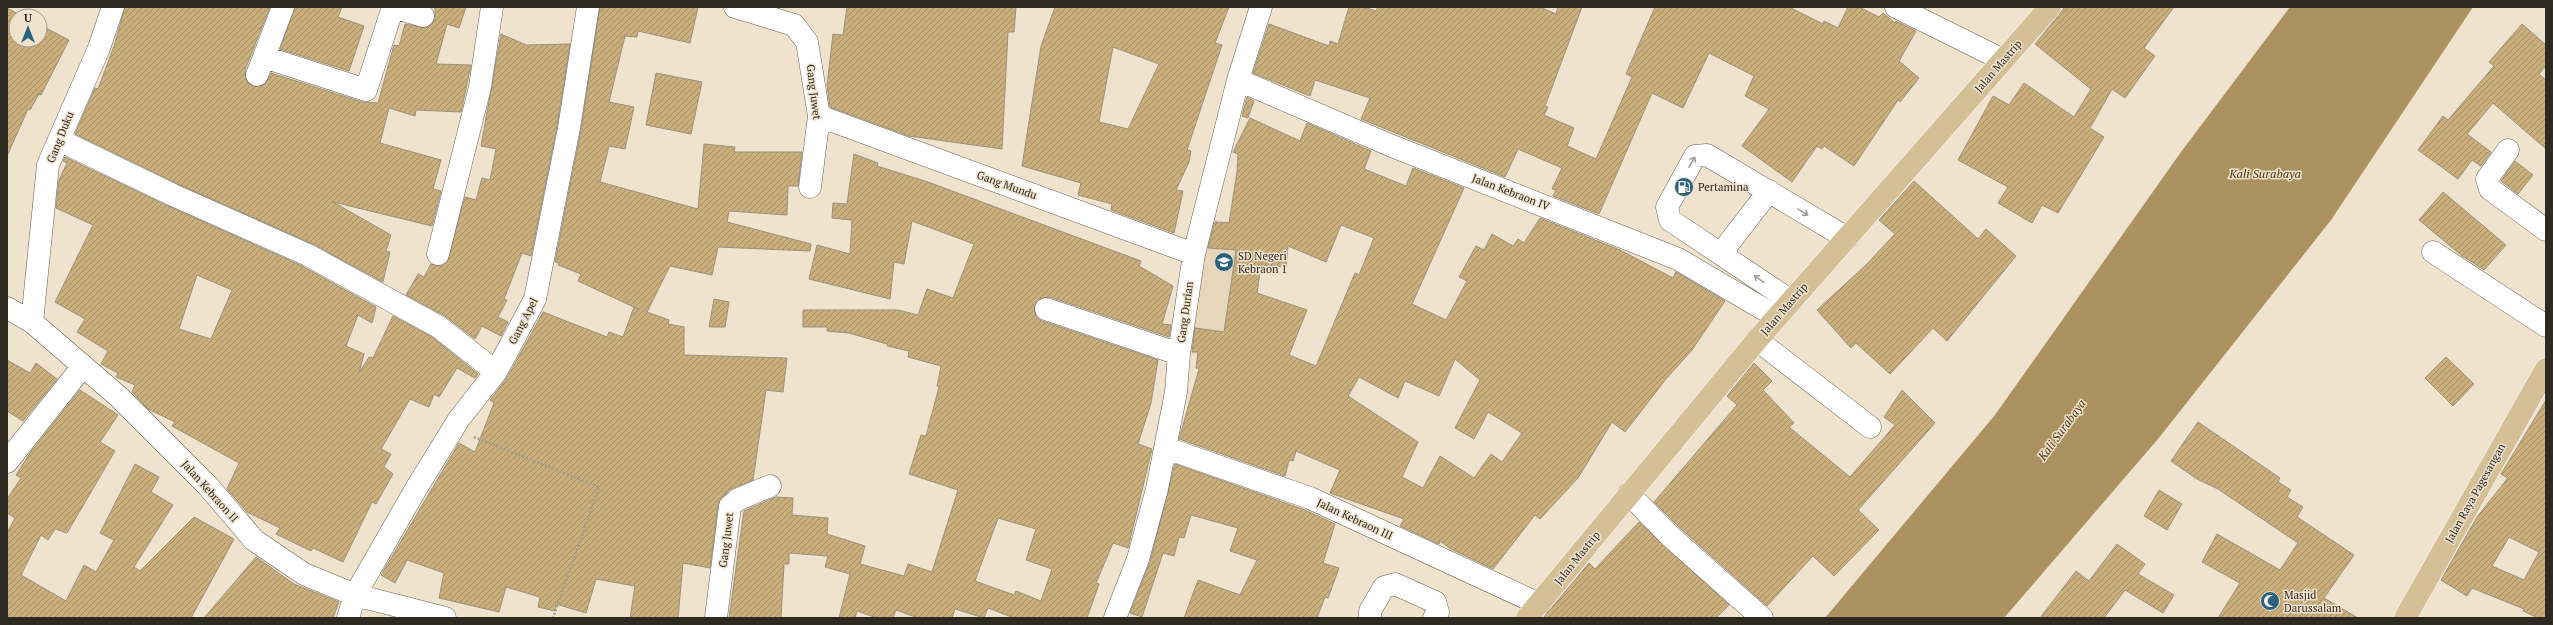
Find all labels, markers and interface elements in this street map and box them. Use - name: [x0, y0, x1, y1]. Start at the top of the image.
- north arrow: [8, 8, 48, 48]
- text: U: [24, 11, 32, 25]
- street label: Jalan Mastrip: [1971, 37, 2025, 95]
- street label: Gang Juwet: [804, 64, 824, 120]
- street label: Gang Duku: [43, 109, 77, 165]
- one-way arrow: [1689, 156, 1697, 168]
- water label: Kali Surabaya: [2228, 166, 2301, 181]
- street label: Gang Mundu: [975, 168, 1040, 203]
- street label: Jalan Kebraon IV: [1470, 171, 1552, 213]
- fuel station icon: Pertamina: [1673, 176, 1695, 198]
- place label: Pertamina: [1698, 180, 1749, 194]
- one-way arrow: [1797, 208, 1809, 216]
- place label: SD Negeri Kebraon 1: [1238, 249, 1287, 276]
- school or university icon: SD Negeri Kebraon 1: [1213, 251, 1235, 273]
- one-way arrow: [1754, 275, 1765, 283]
- street label: Gang Durian: [1174, 280, 1196, 344]
- street label: Jalan Mastrip: [1757, 280, 1811, 338]
- street label: Gang Apel: [505, 295, 541, 347]
- water label: Kali Surabaya: [2034, 396, 2089, 464]
- street label: Jalan Raya Pagesangan: [2442, 440, 2508, 545]
- street label: Jalan Kebraon II: [179, 457, 241, 525]
- street label: Jalan Kebraon III: [1315, 495, 1395, 543]
- street label: Gang Juwet: [716, 512, 736, 568]
- street label: Jalan Mastrip: [1551, 528, 1603, 588]
- place label: Masjid Darussalam: [2284, 588, 2342, 615]
- mosque icon: Masjid Darussalam: [2259, 590, 2281, 612]

